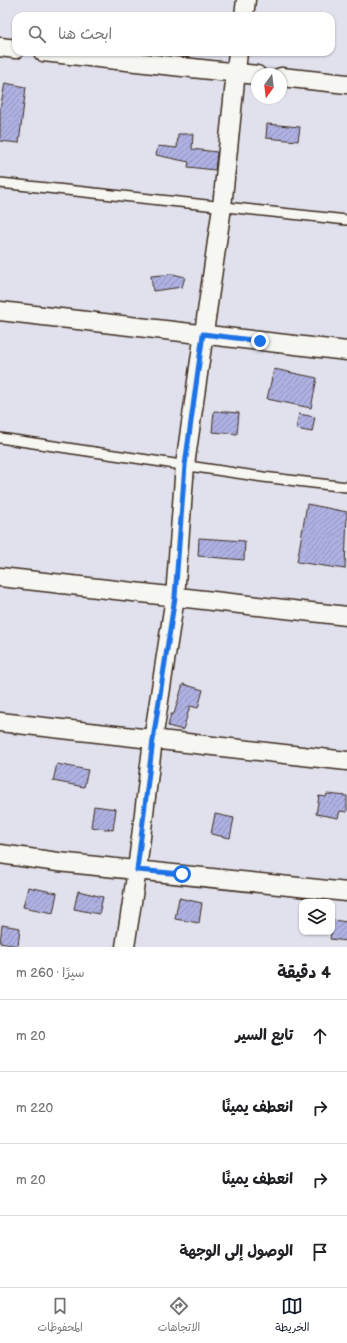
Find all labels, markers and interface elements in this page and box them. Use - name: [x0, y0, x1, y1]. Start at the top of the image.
- search box: [12, 12, 335, 56]
- icon: search: [26, 23, 48, 45]
- text: ابحث هنا: [58, 25, 112, 44]
- north arrow: [251, 68, 287, 104]
- route end: [251, 332, 269, 350]
- route start: [173, 865, 191, 883]
- map controls: [299, 899, 335, 935]
- button: layers: [299, 899, 335, 935]
- text: 4 دقيقة: [277, 963, 331, 983]
- text: سيرًا · 260 m: [16, 965, 85, 981]
- icon: ahead: [309, 1025, 331, 1047]
- text: تابع السير: [235, 1026, 293, 1045]
- text: 20 m: [16, 1028, 46, 1044]
- icon: right: [309, 1097, 331, 1119]
- text: انعطف يمينًا: [222, 1098, 293, 1117]
- text: 220 m: [16, 1100, 53, 1116]
- icon: right: [309, 1169, 331, 1191]
- text: انعطف يمينًا: [222, 1170, 293, 1189]
- text: 20 m: [16, 1172, 46, 1188]
- icon: arrive: [309, 1241, 331, 1263]
- text: الوصول إلى الوجهة: [179, 1242, 293, 1261]
- tab: المحفوظات: [38, 1295, 83, 1337]
- tab: الاتجاهات: [158, 1295, 200, 1337]
- tab: الخريطة: [275, 1295, 310, 1337]

